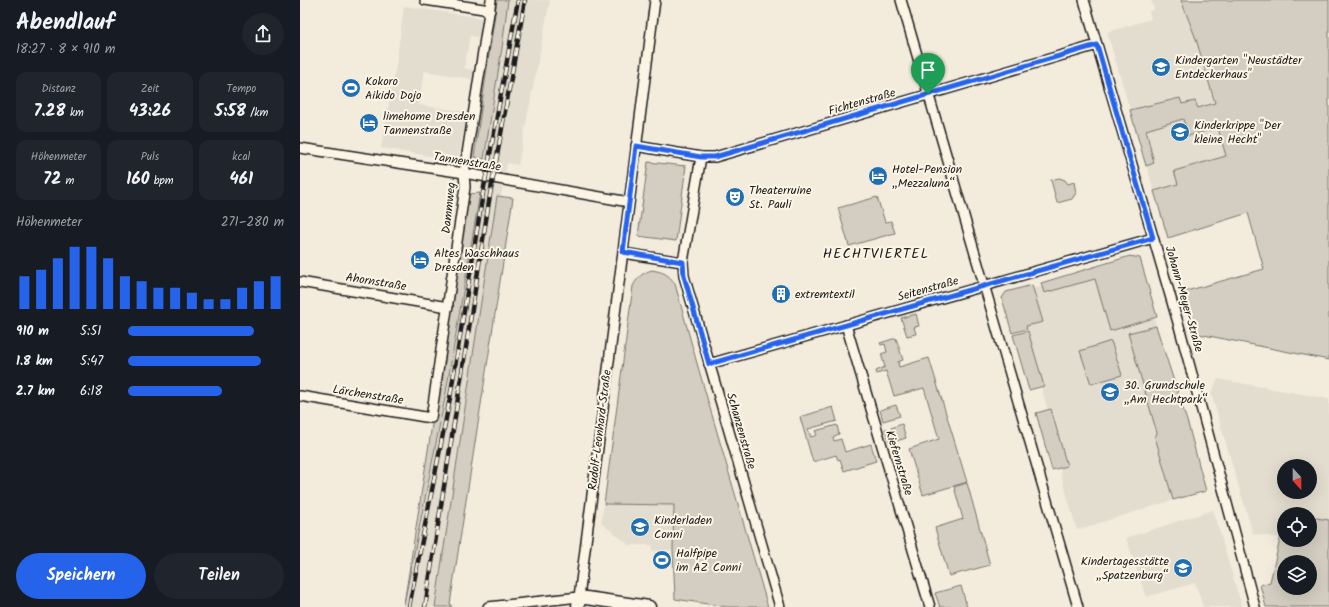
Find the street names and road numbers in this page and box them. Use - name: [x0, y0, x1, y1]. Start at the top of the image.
- street label: Fichtenstraße: [826, 83, 898, 121]
- street label: Tannenstraße: [432, 147, 503, 177]
- street label: Dammweg: [437, 181, 461, 235]
- street label: Johann-Meyer-Straße: [1160, 244, 1208, 355]
- street label: Ahornstraße: [344, 268, 408, 296]
- street label: Seitenstraße: [895, 271, 961, 307]
- street label: Rudolf-Leonhard-Straße: [583, 368, 617, 491]
- street label: Lärchenstraße: [331, 380, 405, 410]
- street label: Schanzenstraße: [721, 390, 761, 472]
- street label: Kiefernstraße: [880, 428, 918, 499]

